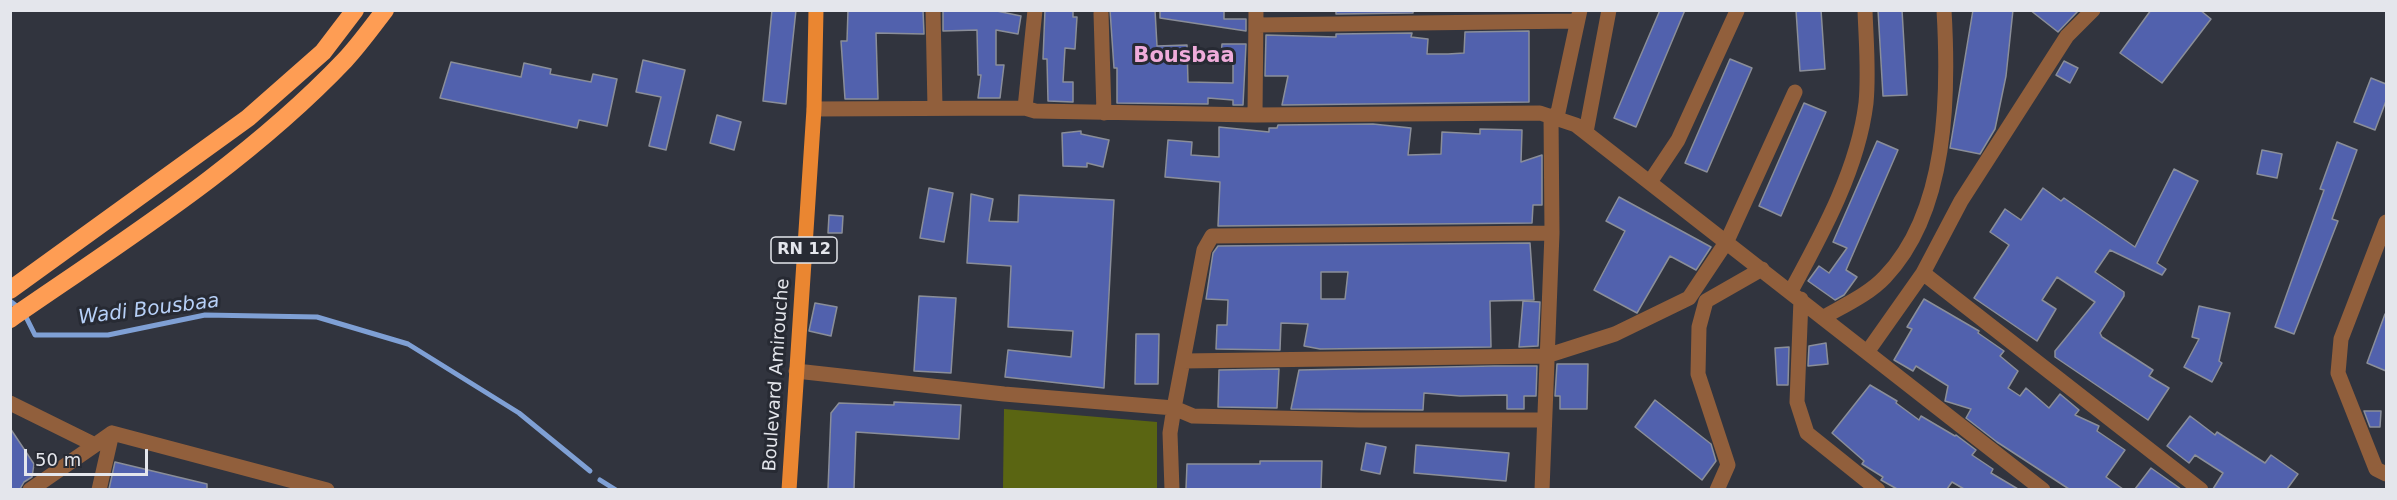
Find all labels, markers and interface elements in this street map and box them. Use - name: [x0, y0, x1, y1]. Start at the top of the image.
- district label: Bousbaa: [1133, 44, 1235, 70]
- road number: RN 12: [771, 237, 837, 263]
- street label: Boulevard Amirouche: [759, 278, 795, 472]
- water label: Wadi Bousbaa: [77, 289, 221, 331]
- scale bar: [27, 437, 152, 475]
- text: 50 m: [35, 449, 81, 470]

